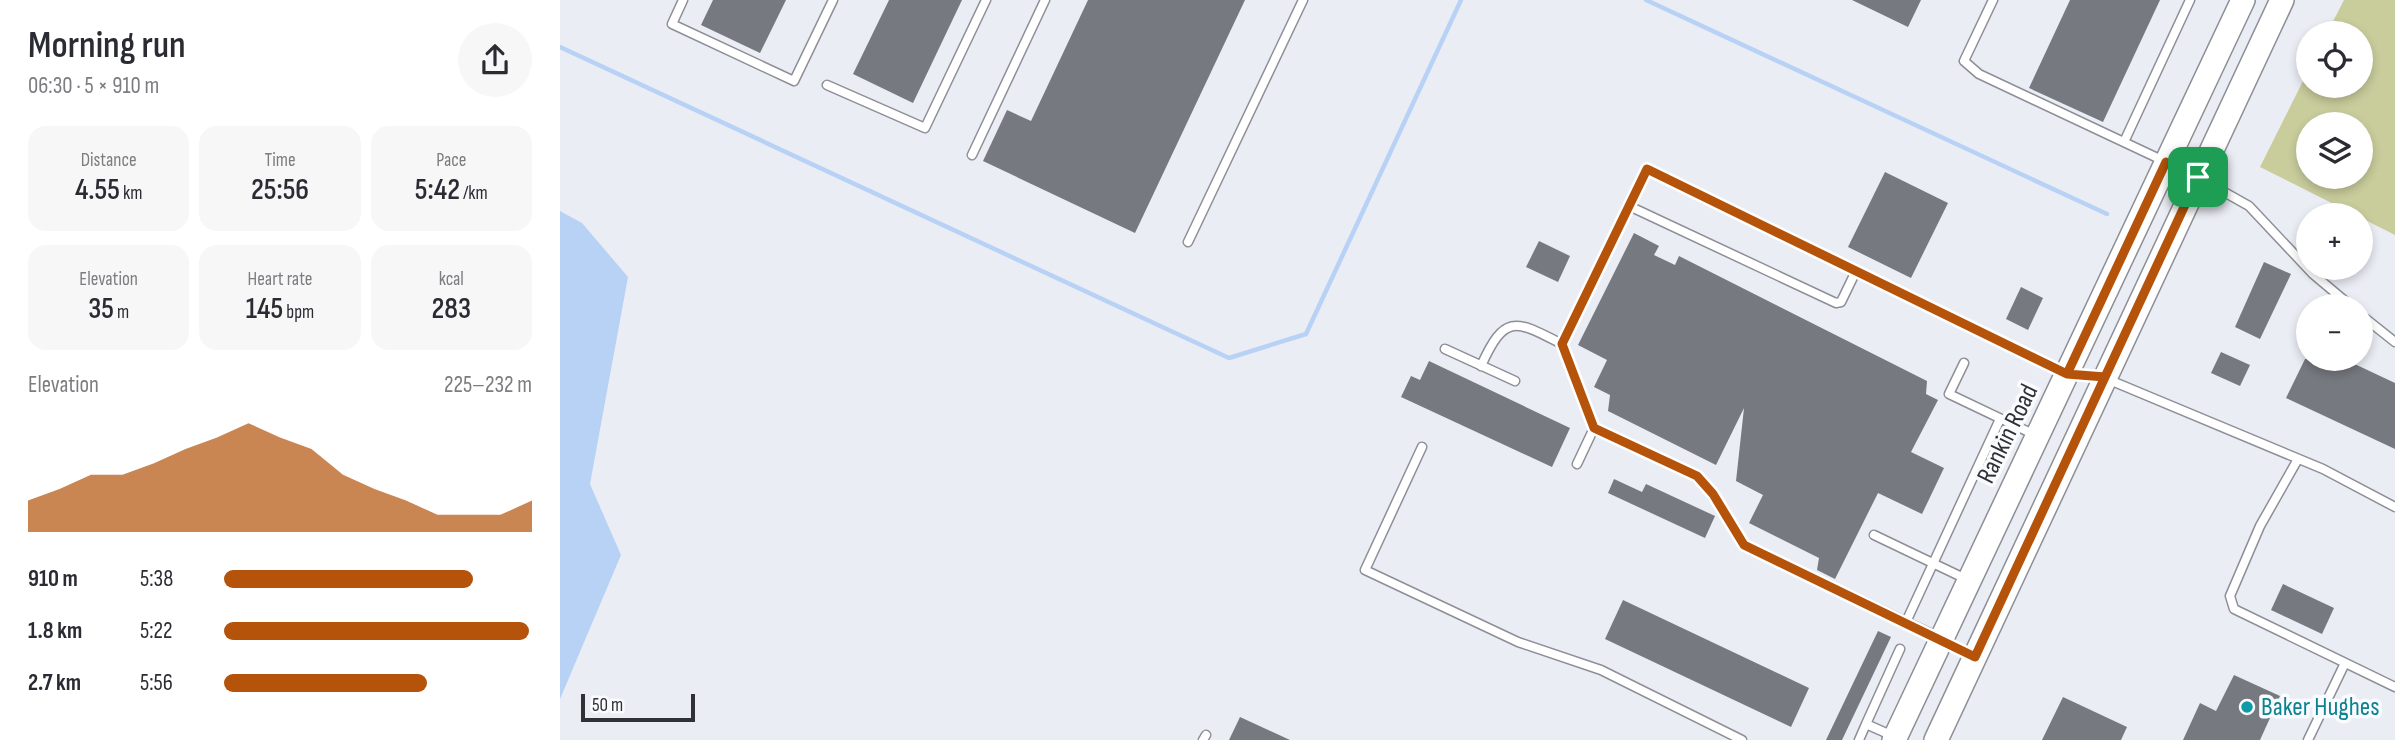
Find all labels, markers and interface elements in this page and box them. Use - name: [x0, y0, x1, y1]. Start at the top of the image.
- map controls: [2296, 21, 2373, 371]
- button: locate: [2296, 21, 2373, 98]
- text: Morning run: [28, 23, 186, 68]
- button: share: [458, 23, 532, 97]
- text: 06:30 · 5 × 910 m: [28, 72, 159, 100]
- button: layers: [2296, 112, 2373, 189]
- pin: [2168, 147, 2228, 207]
- text: Distance: [81, 149, 137, 172]
- text: Time: [264, 149, 296, 172]
- text: Pace: [436, 149, 466, 172]
- icon: arrive: [2179, 158, 2217, 196]
- text: 4.55: [75, 172, 120, 208]
- text: 25:56: [251, 172, 309, 208]
- text: 5:42: [415, 172, 460, 208]
- text: km: [120, 182, 142, 205]
- text: /km: [460, 182, 488, 205]
- button: +: [2296, 203, 2373, 280]
- text: Elevation: [79, 268, 138, 291]
- text: Heart rate: [248, 268, 312, 291]
- text: kcal: [439, 268, 464, 291]
- text: 35: [88, 291, 114, 327]
- text: 145: [246, 291, 283, 327]
- text: 283: [432, 291, 471, 327]
- button: −: [2296, 294, 2373, 371]
- text: m: [114, 301, 129, 324]
- text: bpm: [283, 301, 314, 324]
- text: Elevation: [28, 371, 99, 399]
- text: 225–232 m: [444, 371, 532, 399]
- street label: Rankin Road: [1971, 379, 2045, 489]
- text: 910 m: [28, 565, 78, 593]
- text: 5:38: [140, 565, 173, 593]
- text: 1.8 km: [28, 617, 82, 645]
- text: 5:22: [140, 617, 173, 645]
- text: 2.7 km: [28, 669, 81, 697]
- text: 5:56: [140, 669, 173, 697]
- scale bar: [581, 691, 695, 723]
- place label: Baker Hughes: [2261, 692, 2380, 723]
- text: 50 m: [592, 694, 623, 717]
- marker: Baker Hughes: [2239, 699, 2255, 715]

